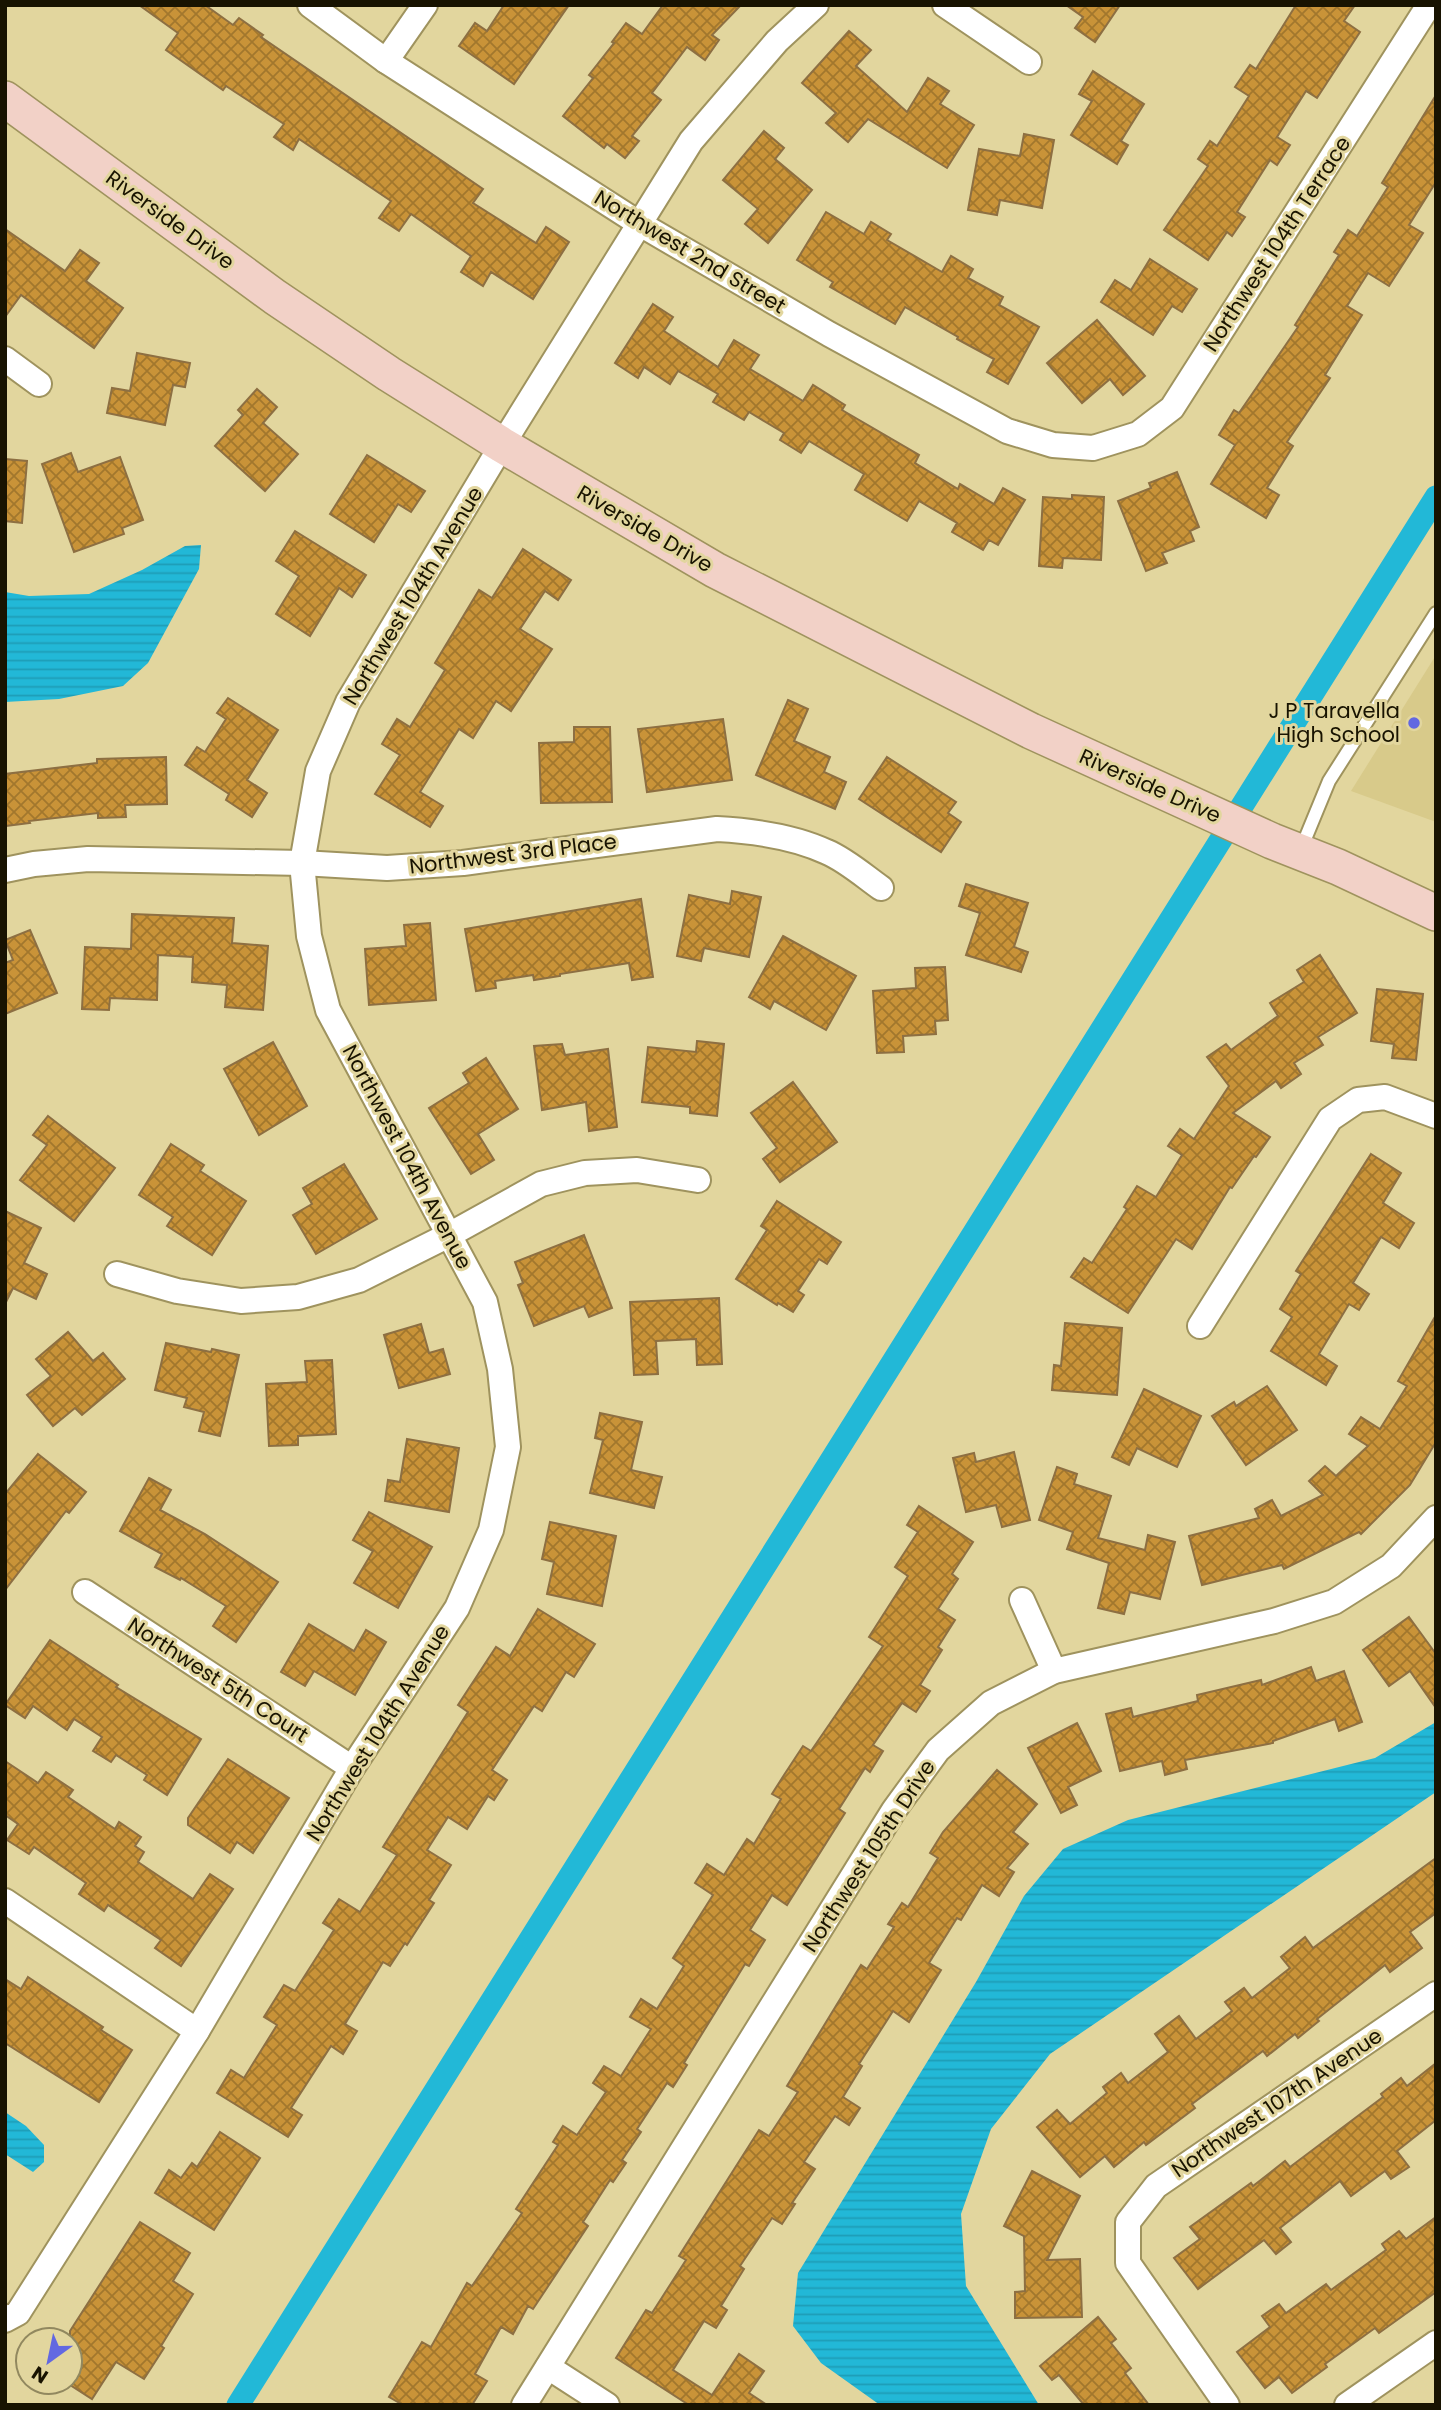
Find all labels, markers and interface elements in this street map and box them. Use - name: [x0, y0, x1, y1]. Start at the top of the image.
- street label: Northwest 104th Terrace: [1196, 130, 1357, 357]
- street label: Riverside Drive: [100, 163, 240, 276]
- street label: Northwest 2nd Street: [589, 183, 791, 320]
- street label: Riverside Drive: [572, 478, 718, 579]
- street label: Northwest 104th Avenue: [336, 481, 489, 710]
- place label: J P Taravella High School: [1269, 696, 1400, 749]
- marker: J P Taravella High School: [1406, 715, 1422, 731]
- street label: Riverside Drive: [1075, 741, 1226, 830]
- street label: Northwest 3rd Place: [408, 826, 618, 881]
- street label: Northwest 104th Avenue: [336, 1039, 479, 1274]
- street label: Northwest 5th Court: [122, 1610, 314, 1749]
- street label: Northwest 104th Avenue: [299, 1619, 456, 1847]
- street label: Northwest 105th Drive: [795, 1754, 942, 1958]
- street label: Northwest 107th Avenue: [1166, 2021, 1388, 2184]
- north arrow: [14, 2326, 84, 2396]
- text: N: [27, 2360, 53, 2390]

